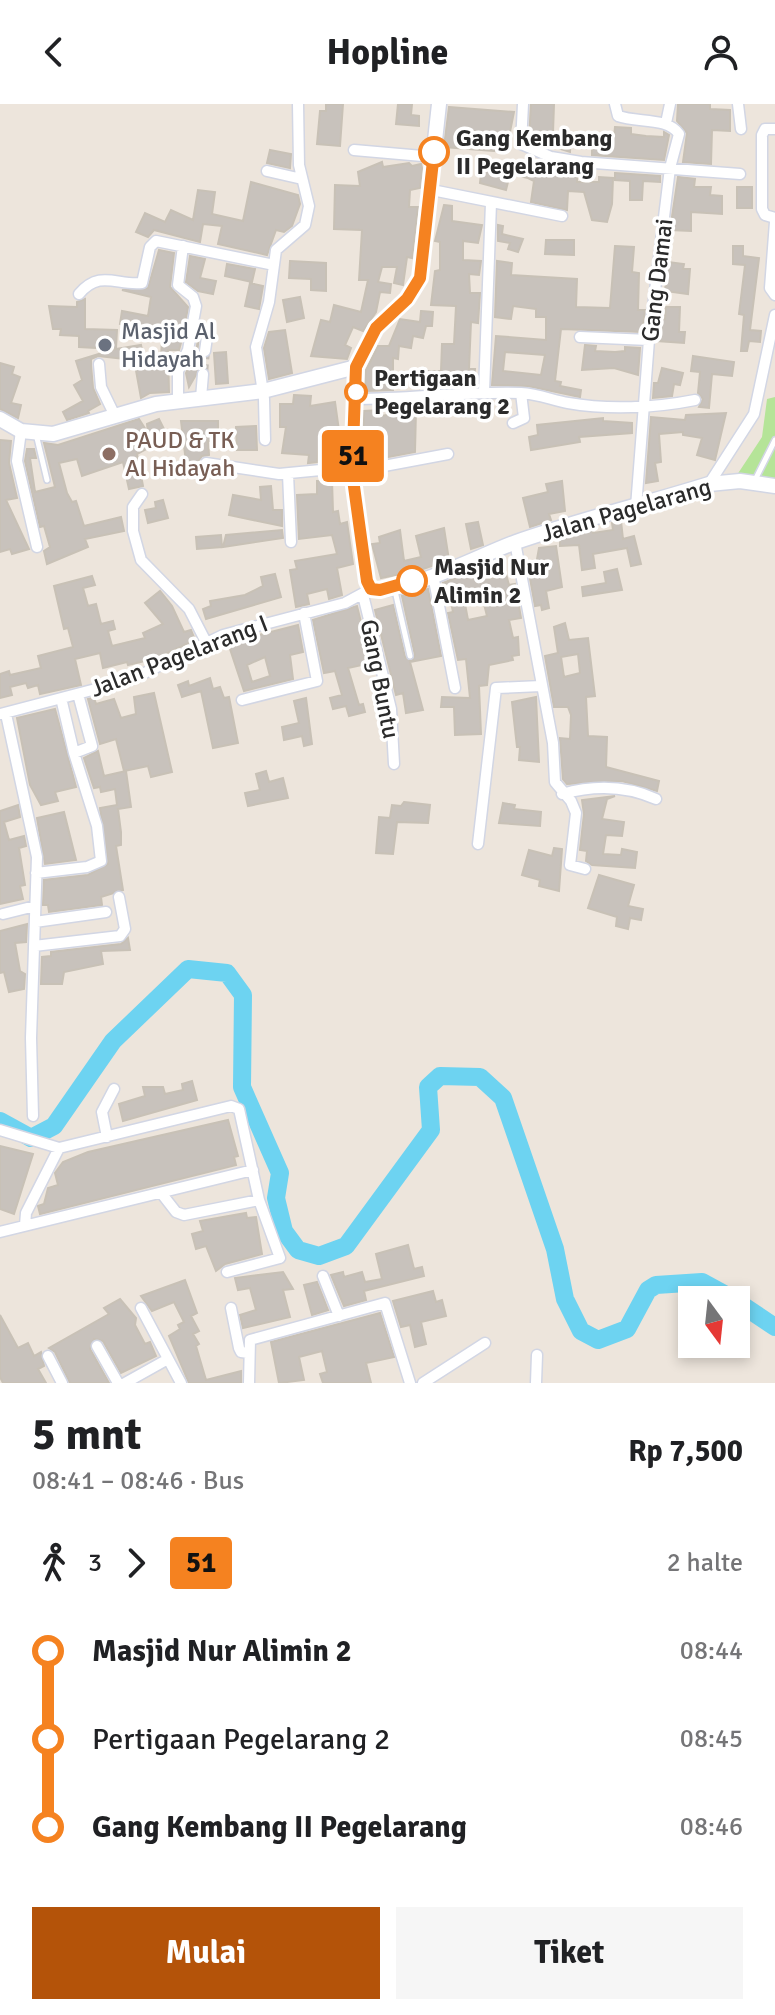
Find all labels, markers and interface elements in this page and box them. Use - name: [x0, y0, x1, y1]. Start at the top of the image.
- icon: back: [32, 30, 76, 74]
- text: Hopline: [327, 30, 449, 75]
- icon: person: [699, 30, 743, 74]
- place label: Gang Kembang II Pegelarang: [456, 123, 613, 181]
- marker: Gang Kembang II Pegelarang: [419, 137, 449, 167]
- street label: Gang Damai: [635, 217, 679, 343]
- place label: Masjid Al Hidayah: [121, 316, 216, 374]
- marker: Masjid Al Hidayah: [96, 336, 114, 354]
- place label: Pertigaan Pegelarang 2: [374, 363, 510, 421]
- marker: Pertigaan Pegelarang 2: [345, 381, 367, 403]
- place label: PAUD & TK Al Hidayah: [125, 425, 235, 483]
- line badge: 51: [317, 430, 389, 482]
- text: 51: [338, 439, 368, 473]
- marker: PAUD & TK Al Hidayah: [100, 445, 118, 463]
- street label: Jalan Pagelarang: [537, 471, 715, 549]
- place label: Masjid Nur Alimin 2: [434, 552, 550, 610]
- marker: Masjid Nur Alimin 2: [397, 566, 427, 596]
- street label: Jalan Pagelarang I: [86, 608, 272, 704]
- street label: Gang Buntu: [354, 617, 406, 741]
- north arrow: [678, 1286, 750, 1358]
- map controls: [678, 1286, 750, 1358]
- text: 5 mnt: [32, 1408, 142, 1462]
- text: Rp 7,500: [628, 1433, 743, 1470]
- text: 08:41 – 08:46 · Bus: [32, 1465, 244, 1497]
- icon: walk: [32, 1541, 76, 1585]
- icon: forward: [114, 1541, 158, 1585]
- text: 51: [186, 1546, 216, 1580]
- text: 3: [88, 1547, 102, 1579]
- text: 2 halte: [667, 1547, 743, 1579]
- text: Masjid Nur Alimin 2: [92, 1633, 352, 1670]
- text: 08:44: [680, 1635, 743, 1667]
- text: Pertigaan Pegelarang 2: [92, 1721, 390, 1758]
- text: 08:45: [680, 1723, 743, 1755]
- text: Gang Kembang II Pegelarang: [92, 1809, 467, 1846]
- text: 08:46: [680, 1811, 743, 1843]
- button: Mulai: [32, 1907, 380, 1999]
- button: Tiket: [396, 1907, 743, 1999]

